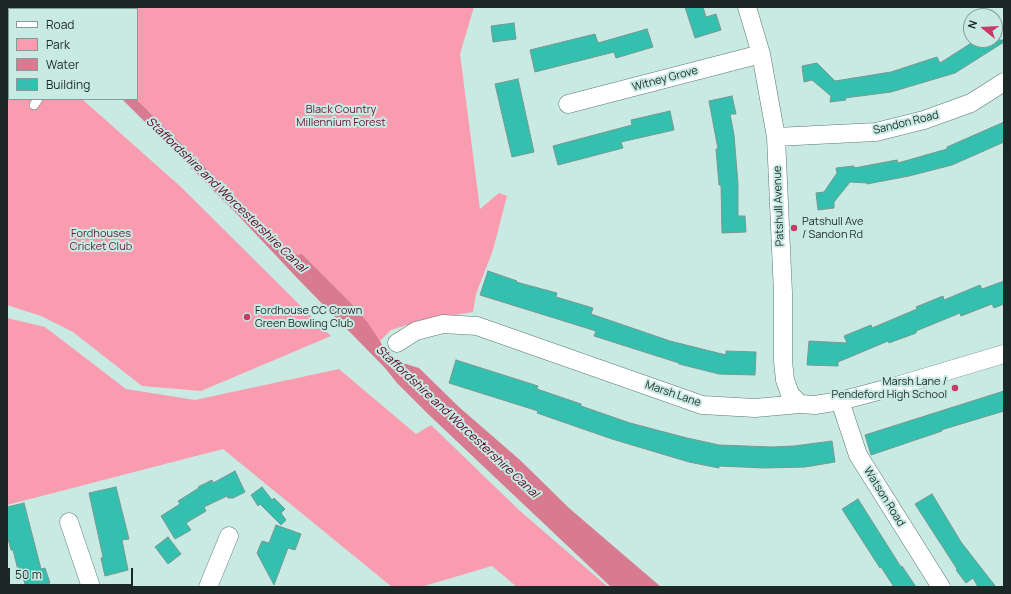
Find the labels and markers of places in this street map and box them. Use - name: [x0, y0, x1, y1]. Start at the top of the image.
- place label: Patshull Ave / Sandon Rd: [802, 215, 863, 241]
- marker: Patshull Ave / Sandon Rd: [789, 223, 799, 233]
- place label: Fordhouse CC Crown Green Bowling Club: [255, 304, 362, 330]
- marker: Fordhouse CC Crown Green Bowling Club: [242, 312, 252, 322]
- place label: Marsh Lane / Pendeford High School: [832, 375, 947, 401]
- marker: Marsh Lane / Pendeford High School: [950, 383, 960, 393]

